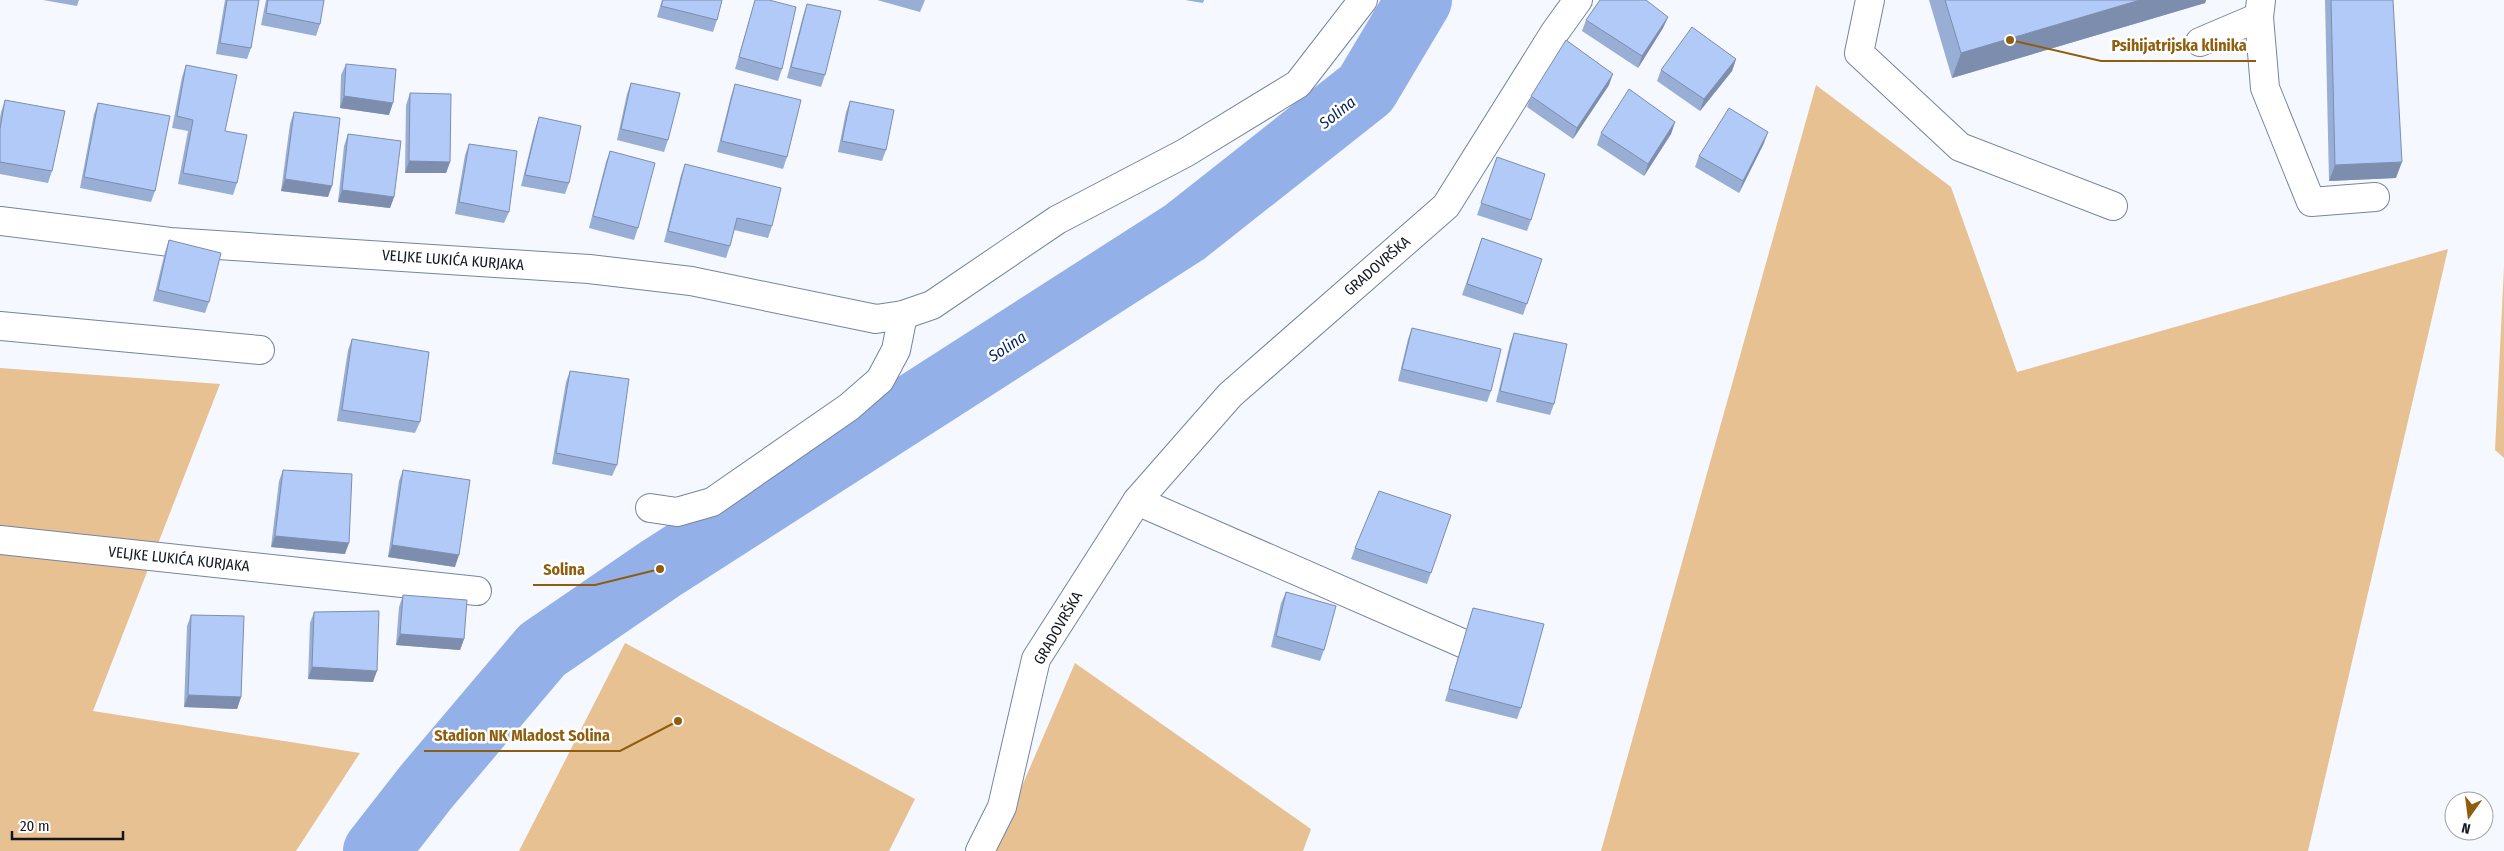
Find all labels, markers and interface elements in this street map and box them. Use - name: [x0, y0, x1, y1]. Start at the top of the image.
- callout: Psihijatrijska klinika: [2101, 30, 2256, 61]
- text: Psihijatrijska klinika: [2111, 36, 2247, 55]
- water label: Solina: [1314, 92, 1359, 133]
- street label: GRADOVRŠKA: [1340, 232, 1414, 300]
- street label: VELJKE LUKIĆA KURJAKA: [381, 246, 525, 274]
- water label: Solina: [984, 327, 1030, 366]
- street label: VELJKE LUKIĆA KURJAKA: [107, 543, 251, 575]
- callout: Solina: [533, 554, 595, 585]
- text: Solina: [543, 560, 585, 579]
- street label: GRADOVRŠKA: [1030, 588, 1086, 668]
- callout: Stadion NK Mladost Solina: [424, 720, 620, 751]
- text: Stadion NK Mladost Solina: [434, 726, 610, 745]
- north arrow: [2444, 791, 2494, 841]
- scale bar: [12, 808, 124, 840]
- text: 20 m: [20, 817, 50, 835]
- text: N: [2460, 819, 2472, 837]

